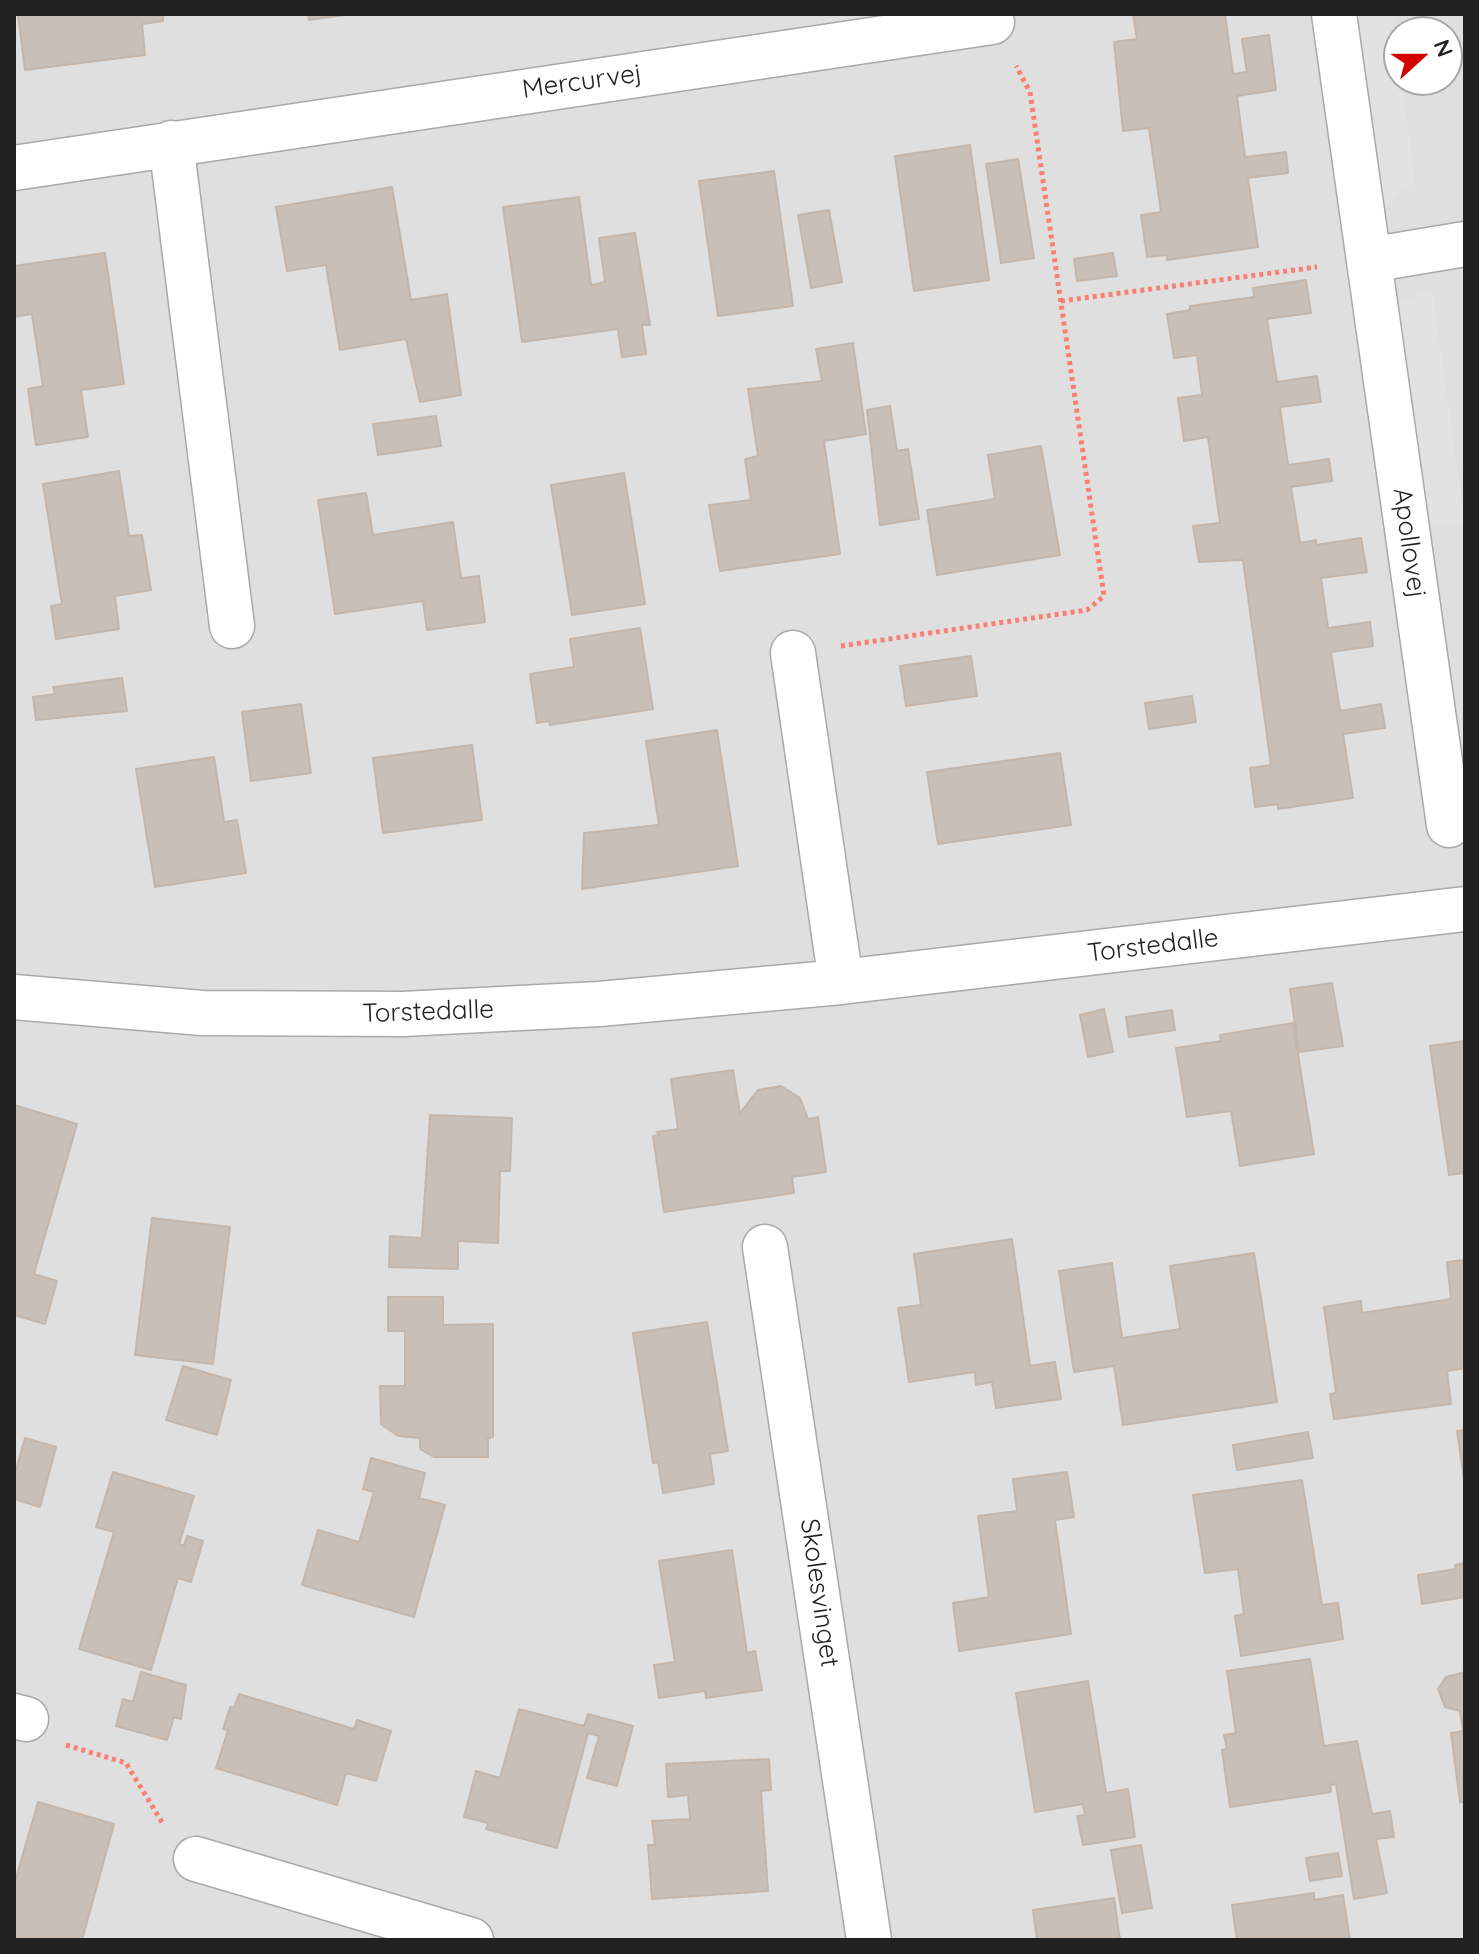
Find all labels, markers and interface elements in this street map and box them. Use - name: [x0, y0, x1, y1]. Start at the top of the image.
- north arrow: [1383, 16, 1463, 96]
- text: N: [1428, 36, 1460, 61]
- street label: Mercurvej: [520, 58, 644, 106]
- street label: Apollovej: [1386, 486, 1432, 600]
- street label: Torstedalle: [1086, 922, 1220, 970]
- street label: Torstedalle: [362, 994, 494, 1030]
- street label: Skolesvinget: [793, 1517, 845, 1669]

